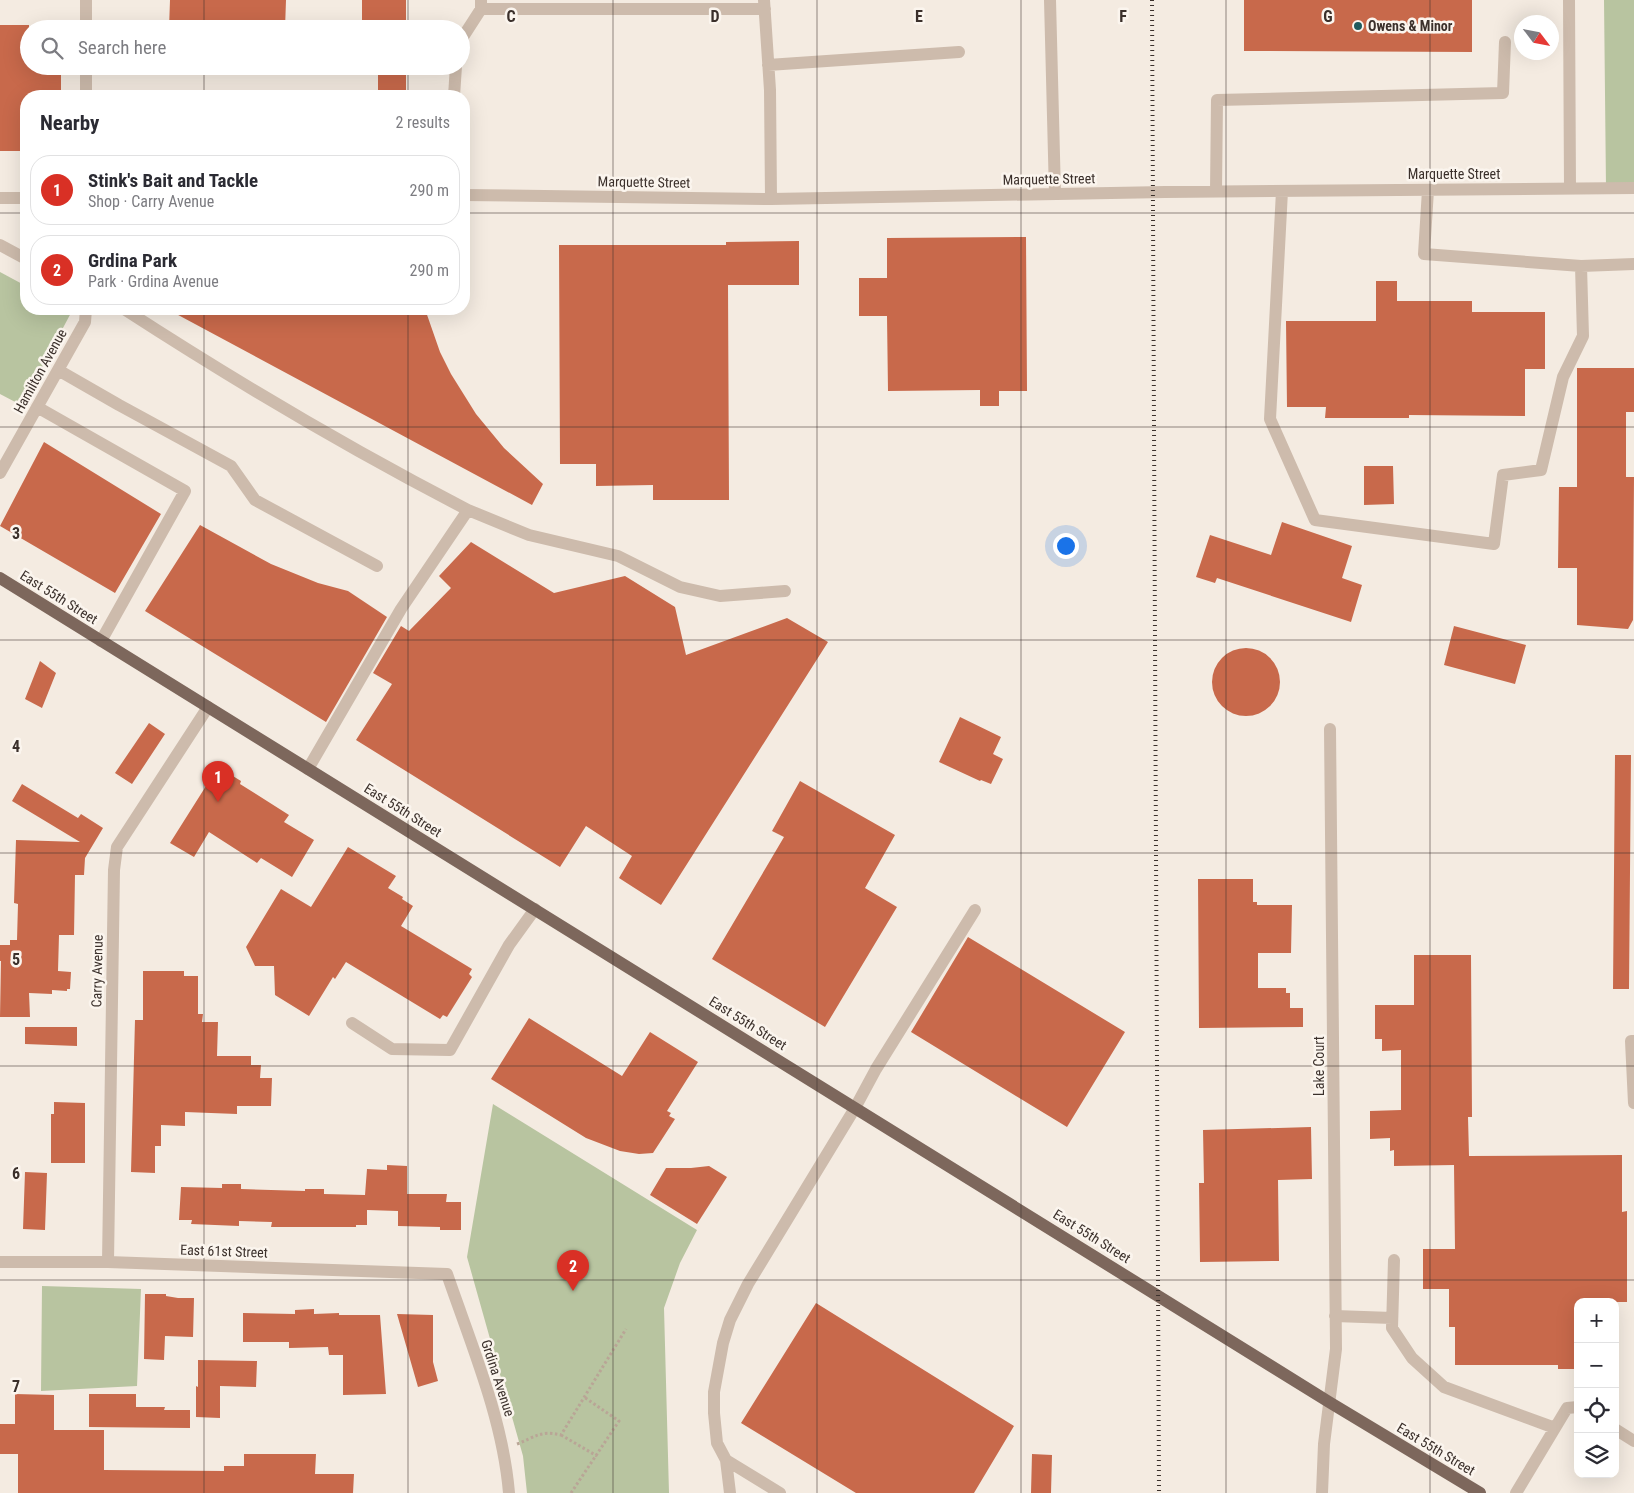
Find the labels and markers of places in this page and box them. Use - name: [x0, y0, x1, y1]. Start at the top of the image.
- place label: Owens & Minor: [1368, 18, 1453, 34]
- marker: Owens & Minor: [1352, 20, 1364, 32]
- pin: 1: [202, 761, 234, 802]
- pin: 2: [557, 1250, 589, 1291]

